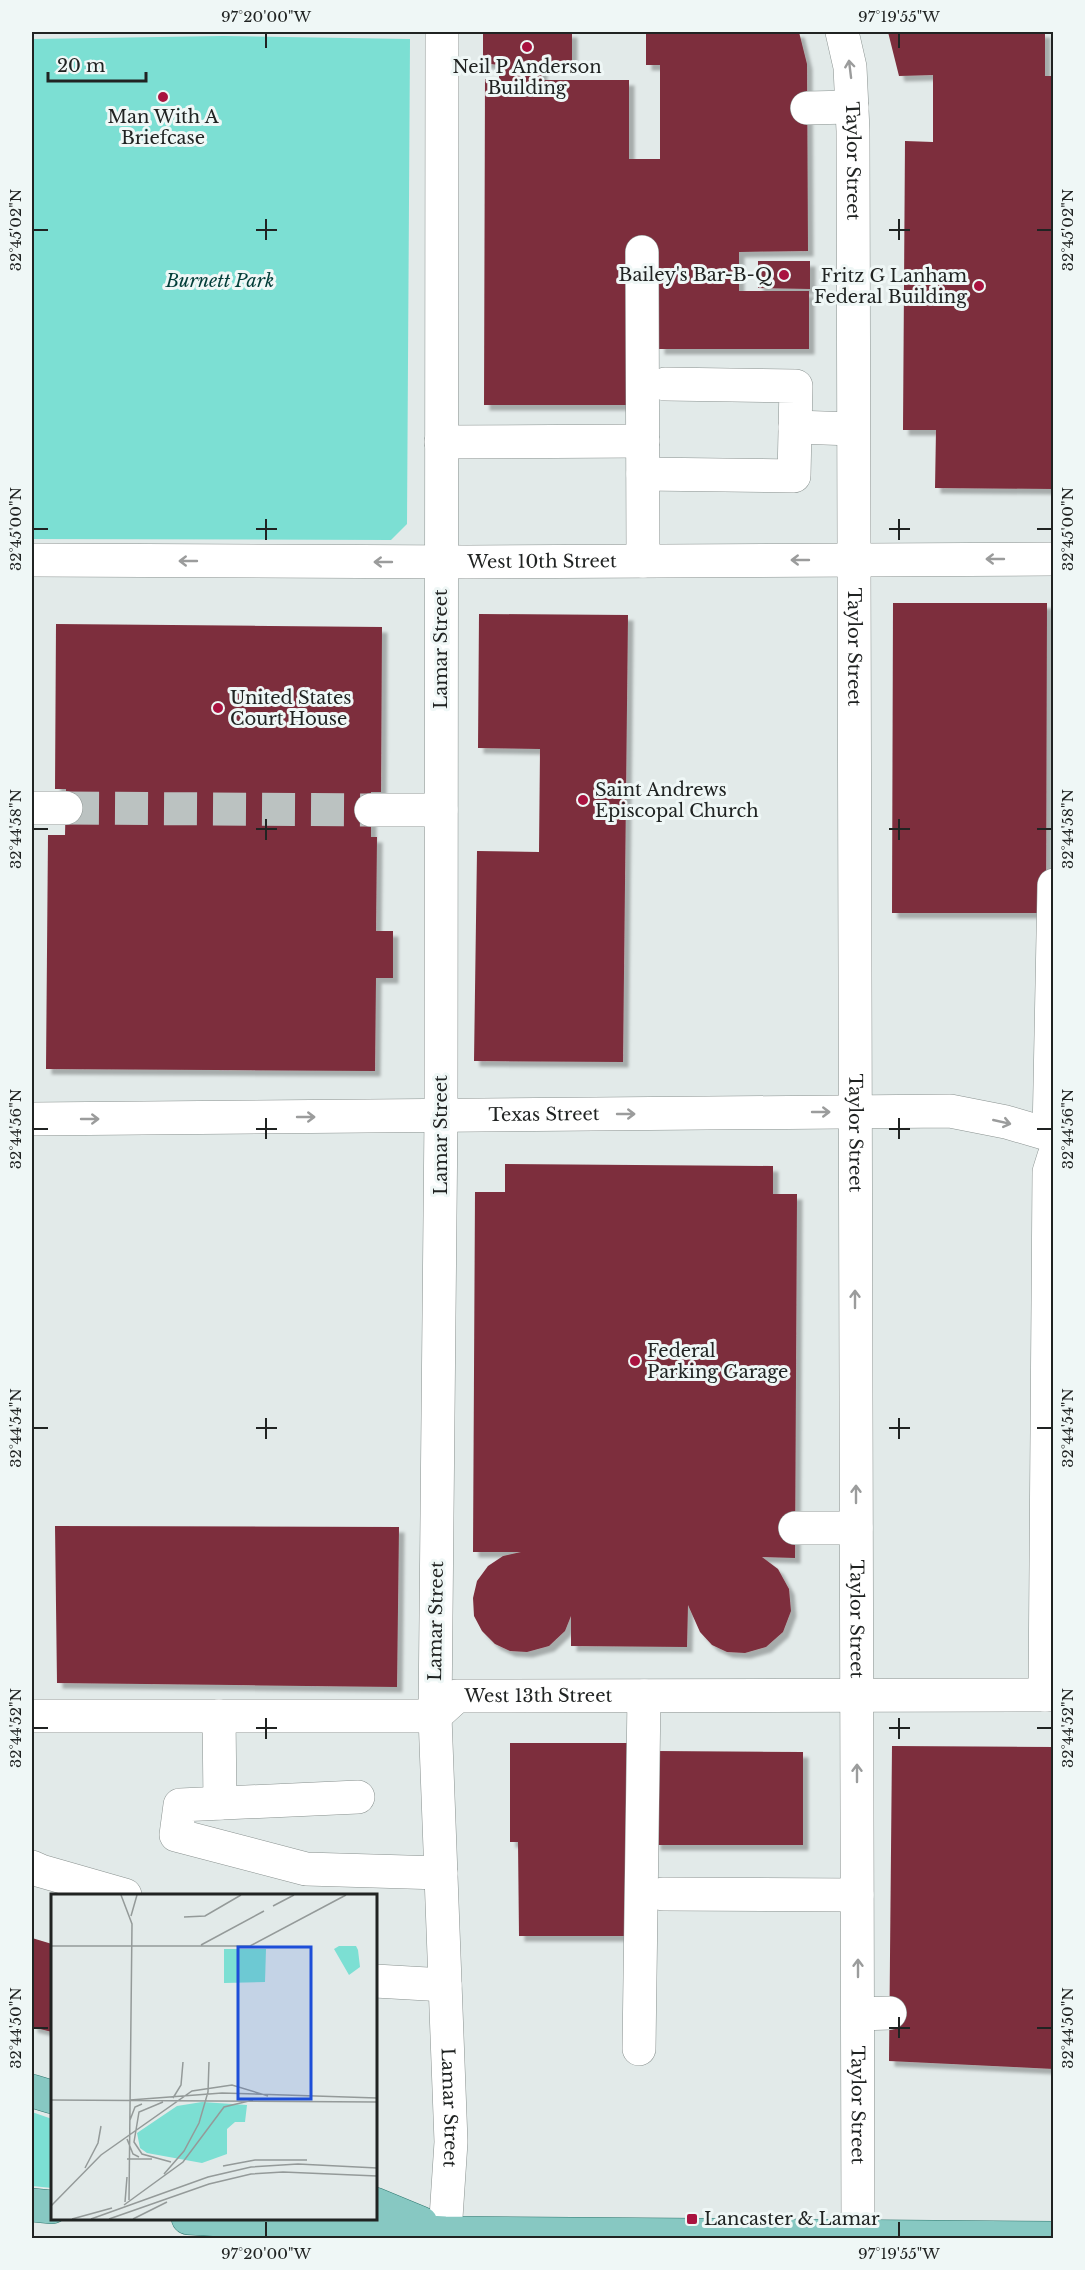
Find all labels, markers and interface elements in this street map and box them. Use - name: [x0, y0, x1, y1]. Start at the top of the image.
- text: 97°20'00"W: [221, 7, 311, 26]
- text: 97°19'55"W: [858, 7, 940, 26]
- marker: Neil P Anderson Building: [520, 40, 534, 54]
- scale bar: [48, 45, 146, 83]
- text: 20 m: [57, 55, 105, 77]
- place label: Neil P Anderson Building: [452, 56, 602, 99]
- one-way arrow: [844, 60, 855, 80]
- marker: Man With A Briefcase: [156, 90, 170, 104]
- street label: Taylor Street: [841, 101, 864, 221]
- place label: Man With A Briefcase: [107, 106, 220, 149]
- text: 32°45'02"N: [6, 189, 25, 271]
- text: 32°45'02"N: [1058, 189, 1077, 271]
- place label: Bailey's Bar-B-Q: [619, 264, 772, 286]
- place label: Fritz G Lanham Federal Building: [814, 265, 967, 308]
- marker: Bailey's Bar-B-Q: [777, 268, 791, 282]
- park label: Burnett Park: [165, 270, 274, 292]
- marker: Fritz G Lanham Federal Building: [972, 279, 986, 293]
- text: 32°45'00"N: [6, 487, 25, 571]
- text: 32°45'00"N: [1058, 487, 1077, 571]
- street label: West 10th Street: [466, 550, 617, 573]
- one-way arrow: [986, 553, 1006, 565]
- one-way arrow: [791, 554, 811, 566]
- one-way arrow: [178, 555, 198, 567]
- one-way arrow: [373, 556, 393, 568]
- street label: Taylor Street: [843, 588, 865, 707]
- street label: Lamar Street: [430, 589, 452, 709]
- place label: United States Court House: [230, 687, 351, 730]
- marker: United States Court House: [211, 701, 225, 715]
- place label: Saint Andrews Episcopal Church: [595, 779, 759, 822]
- text: 32°44'58"N: [6, 789, 25, 869]
- text: 32°44'58"N: [1058, 789, 1077, 869]
- marker: Saint Andrews Episcopal Church: [576, 793, 590, 807]
- street label: Taylor Street: [844, 1074, 867, 1193]
- street label: Lamar Street: [430, 1075, 452, 1195]
- text: 32°44'56"N: [6, 1089, 25, 1169]
- text: 32°44'56"N: [1058, 1089, 1077, 1169]
- street label: Texas Street: [488, 1103, 600, 1126]
- one-way arrow: [810, 1106, 830, 1118]
- one-way arrow: [615, 1108, 635, 1120]
- one-way arrow: [295, 1111, 315, 1123]
- one-way arrow: [79, 1113, 99, 1124]
- one-way arrow: [992, 1116, 1011, 1128]
- one-way arrow: [849, 1290, 861, 1310]
- place label: Federal Parking Garage: [647, 1340, 788, 1383]
- marker: Federal Parking Garage: [628, 1354, 642, 1368]
- text: 32°44'54"N: [6, 1388, 25, 1468]
- text: 32°44'54"N: [1058, 1388, 1077, 1468]
- one-way arrow: [850, 1484, 862, 1504]
- street label: Taylor Street: [845, 1560, 868, 1679]
- street label: Lamar Street: [424, 1561, 448, 1681]
- street label: West 13th Street: [463, 1685, 612, 1707]
- text: 32°44'52"N: [6, 1688, 25, 1768]
- text: 32°44'52"N: [1058, 1688, 1077, 1768]
- one-way arrow: [851, 1763, 863, 1783]
- inset map: [51, 1894, 376, 2219]
- one-way arrow: [852, 1958, 864, 1978]
- text: 32°44'50"N: [6, 1987, 25, 2069]
- text: 32°44'50"N: [1058, 1987, 1077, 2069]
- street label: Taylor Street: [847, 2046, 869, 2165]
- street label: Lamar Street: [436, 2047, 462, 2168]
- place label: Lancaster & Lamar: [704, 2208, 880, 2230]
- marker: Lancaster & Lamar: [685, 2212, 699, 2226]
- text: 97°20'00"W: [221, 2244, 311, 2263]
- text: 97°19'55"W: [858, 2244, 940, 2263]

